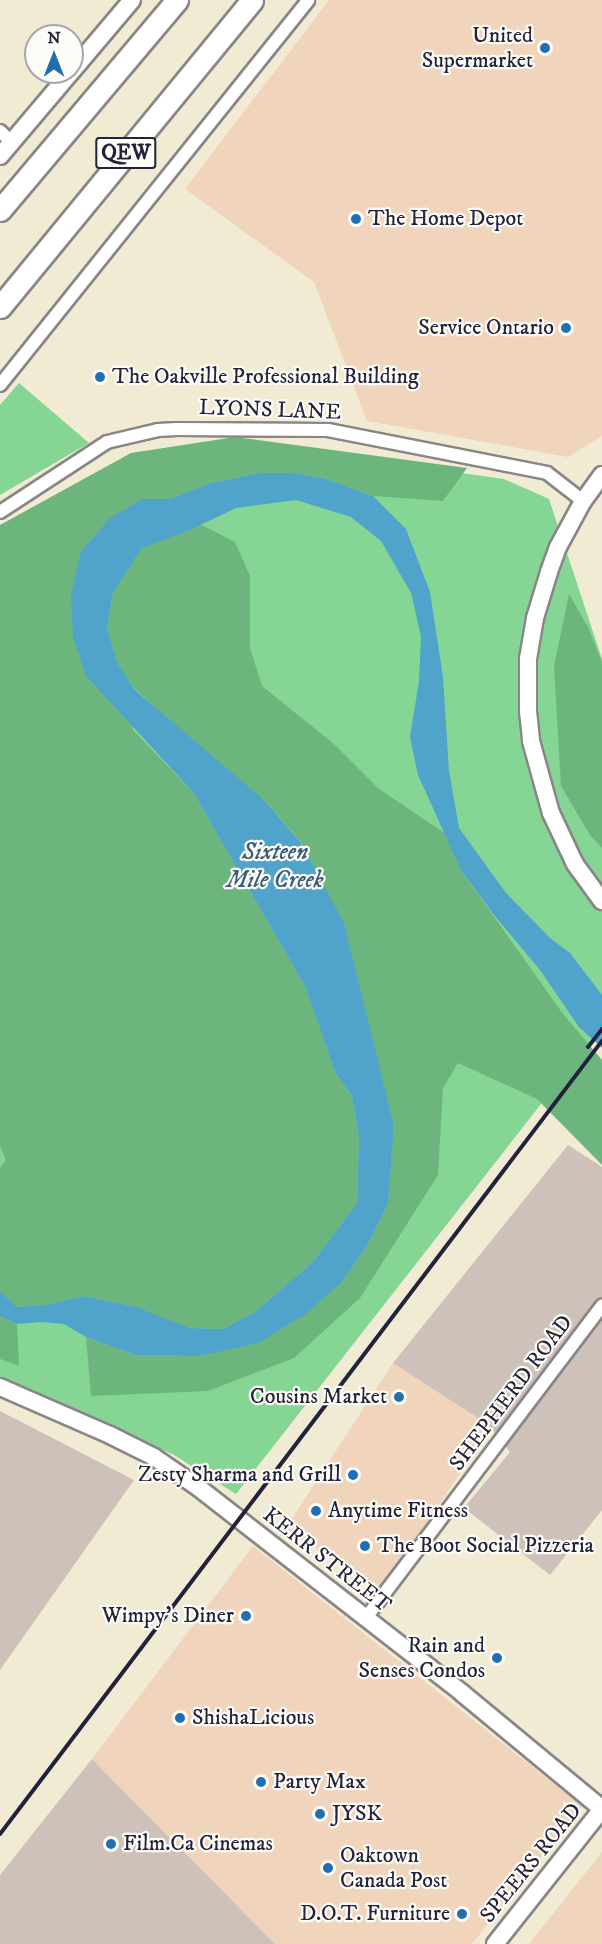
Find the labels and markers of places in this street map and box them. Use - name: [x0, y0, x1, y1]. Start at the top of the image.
- place label: United Supermarket: [422, 22, 533, 74]
- marker: United Supermarket: [538, 41, 552, 55]
- place label: The Home Depot: [368, 206, 523, 232]
- marker: The Home Depot: [349, 212, 363, 226]
- place label: Service Ontario: [418, 315, 554, 341]
- marker: Service Ontario: [559, 321, 573, 335]
- place label: The Oakville Professional Building: [112, 364, 419, 390]
- marker: The Oakville Professional Building: [93, 370, 107, 384]
- place label: Cousins Market: [250, 1384, 387, 1410]
- marker: Cousins Market: [392, 1390, 406, 1404]
- place label: Zesty Sharma and Grill: [138, 1462, 341, 1488]
- marker: Zesty Sharma and Grill: [346, 1468, 360, 1482]
- place label: Anytime Fitness: [328, 1498, 468, 1524]
- marker: Anytime Fitness: [309, 1504, 323, 1518]
- place label: The Boot Social Pizzeria: [377, 1533, 594, 1559]
- marker: The Boot Social Pizzeria: [358, 1539, 372, 1553]
- place label: Wimpy's Diner: [102, 1603, 234, 1629]
- marker: Wimpy's Diner: [239, 1609, 253, 1623]
- place label: Rain and Senses Condos: [359, 1632, 485, 1684]
- marker: Rain and Senses Condos: [490, 1651, 504, 1665]
- place label: ShishaLicious: [192, 1705, 314, 1731]
- marker: ShishaLicious: [173, 1711, 187, 1725]
- place label: Party Max: [273, 1769, 366, 1795]
- marker: Party Max: [254, 1775, 268, 1789]
- place label: JYSK: [332, 1801, 382, 1827]
- marker: JYSK: [313, 1807, 327, 1821]
- place label: Film.Ca Cinemas: [123, 1831, 273, 1857]
- marker: Film.Ca Cinemas: [104, 1837, 118, 1851]
- place label: Oaktown Canada Post: [340, 1842, 447, 1894]
- marker: Oaktown Canada Post: [321, 1861, 335, 1875]
- place label: D.O.T. Furniture: [300, 1901, 450, 1927]
- marker: D.O.T. Furniture: [455, 1907, 469, 1921]

